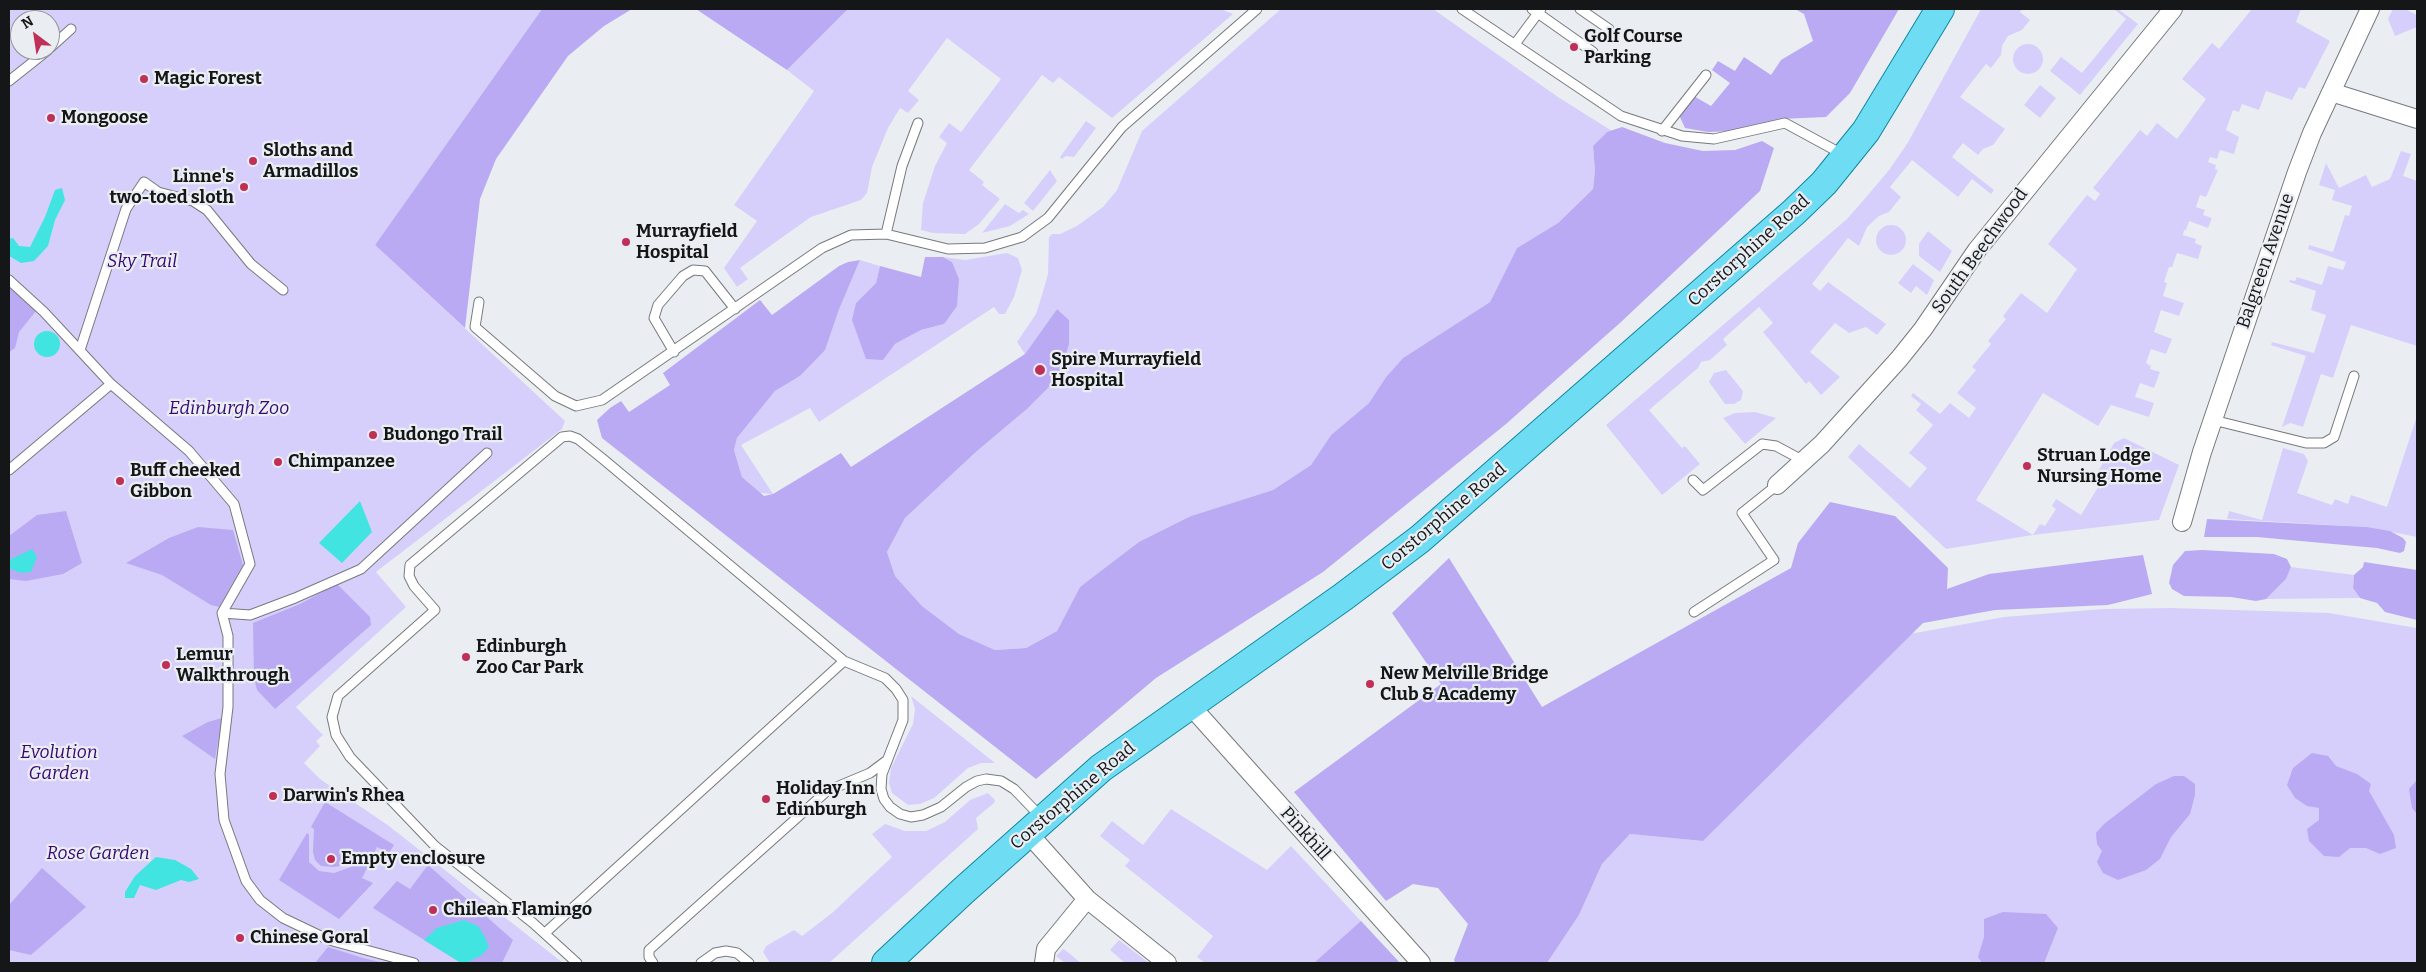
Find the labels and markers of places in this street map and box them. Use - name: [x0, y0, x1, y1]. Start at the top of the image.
- place label: Golf Course Parking: [1584, 26, 1683, 68]
- marker: Golf Course Parking: [1568, 41, 1580, 53]
- place label: Magic Forest: [154, 68, 262, 90]
- marker: Magic Forest: [138, 73, 150, 85]
- place label: Mongoose: [61, 107, 148, 129]
- marker: Mongoose: [45, 112, 57, 124]
- place label: Sloths and Armadillos: [263, 140, 358, 182]
- marker: Sloths and Armadillos: [247, 155, 259, 167]
- place label: Linne's two-toed sloth: [109, 166, 234, 208]
- marker: Linne's two-toed sloth: [238, 181, 250, 193]
- place label: Murrayfield Hospital: [636, 221, 738, 264]
- marker: Murrayfield Hospital: [620, 236, 632, 248]
- place label: Spire Murrayfield Hospital: [1051, 349, 1201, 392]
- marker: Spire Murrayfield Hospital: [1033, 363, 1047, 377]
- place label: Budongo Trail: [383, 424, 503, 446]
- marker: Budongo Trail: [367, 429, 379, 441]
- place label: Struan Lodge Nursing Home: [2037, 445, 2162, 488]
- place label: Chimpanzee: [288, 451, 395, 473]
- marker: Chimpanzee: [272, 456, 284, 468]
- place label: Buff cheeked Gibbon: [130, 460, 240, 502]
- marker: Struan Lodge Nursing Home: [2021, 460, 2033, 472]
- marker: Buff cheeked Gibbon: [114, 475, 126, 487]
- place label: Edinburgh Zoo Car Park: [476, 636, 584, 679]
- place label: Lemur Walkthrough: [176, 644, 289, 686]
- marker: Edinburgh Zoo Car Park: [460, 651, 472, 663]
- marker: Lemur Walkthrough: [160, 659, 172, 671]
- place label: New Melville Bridge Club & Academy: [1380, 663, 1548, 706]
- marker: New Melville Bridge Club & Academy: [1364, 678, 1376, 690]
- place label: Holiday Inn Edinburgh: [776, 778, 875, 821]
- place label: Darwin's Rhea: [283, 785, 405, 807]
- marker: Darwin's Rhea: [267, 790, 279, 802]
- marker: Holiday Inn Edinburgh: [760, 793, 772, 805]
- place label: Empty enclosure: [341, 848, 485, 870]
- marker: Empty enclosure: [325, 853, 337, 865]
- place label: Chilean Flamingo: [443, 899, 592, 921]
- marker: Chilean Flamingo: [427, 904, 439, 916]
- place label: Chinese Goral: [250, 927, 369, 949]
- marker: Chinese Goral: [234, 932, 246, 944]

